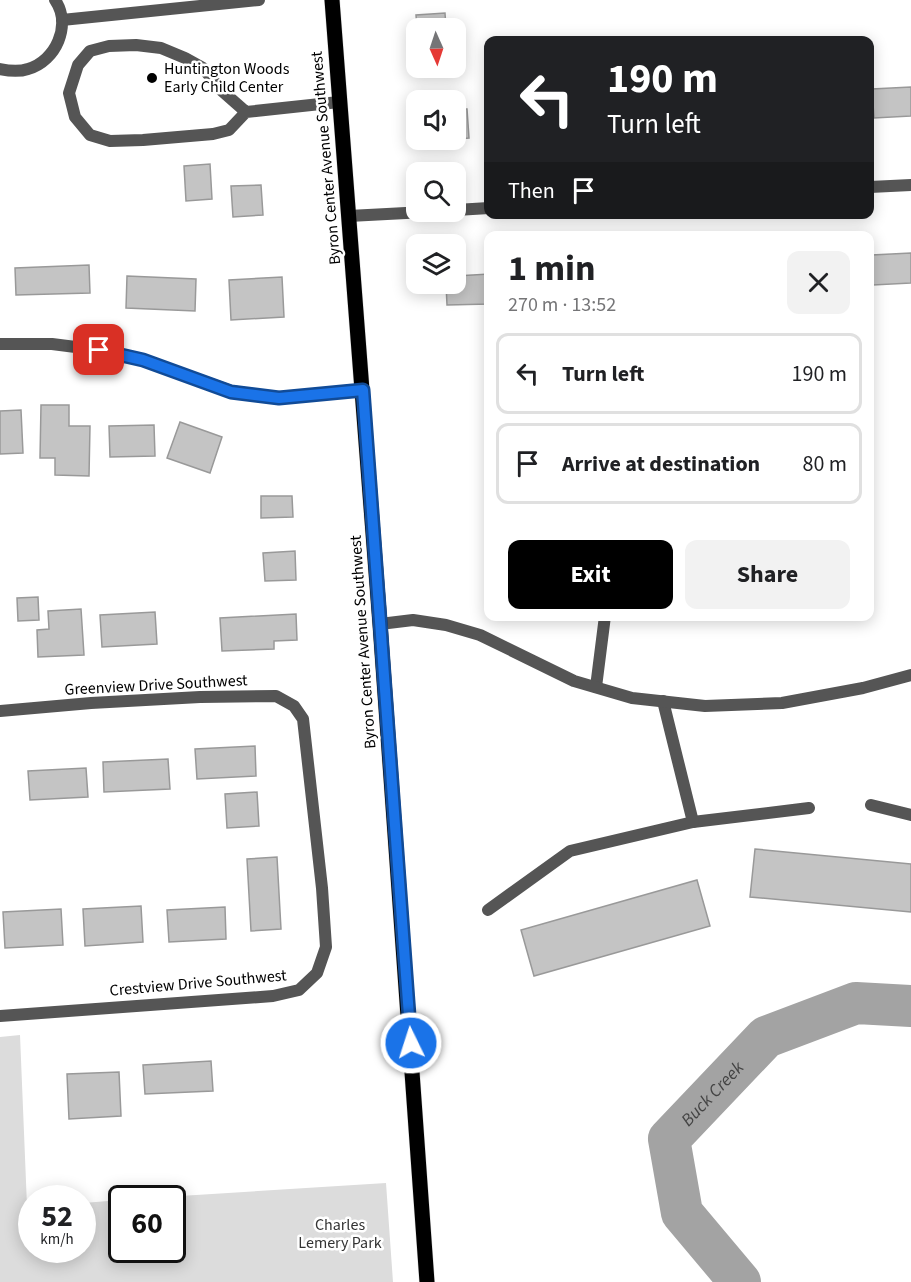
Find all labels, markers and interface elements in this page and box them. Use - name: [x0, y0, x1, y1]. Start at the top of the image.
- north arrow: [406, 18, 466, 78]
- map controls: [406, 18, 466, 294]
- text: 190 m: [607, 49, 718, 109]
- street label: Byron Center Avenue Southwest: [306, 50, 346, 266]
- place label: Huntington Woods Early Child Center: [164, 58, 290, 98]
- icon: left: [508, 60, 586, 138]
- marker: Huntington Woods Early Child Center: [145, 71, 159, 85]
- button: sound: [406, 90, 466, 150]
- text: Turn left: [607, 105, 701, 144]
- button: search: [406, 162, 466, 222]
- icon: arrive: [567, 174, 600, 207]
- text: Then: [508, 175, 555, 207]
- button: layers: [406, 234, 466, 294]
- text: 1 min: [508, 243, 596, 294]
- button: close: [787, 251, 850, 314]
- text: 270 m · 13:52: [508, 291, 616, 319]
- pin: [73, 324, 124, 375]
- icon: arrive: [82, 333, 115, 366]
- icon: left: [511, 357, 544, 390]
- text: Turn left: [562, 358, 644, 390]
- text: 190 m: [792, 358, 847, 390]
- icon: arrive: [511, 447, 544, 480]
- text: Arrive at destination: [562, 448, 760, 480]
- text: 80 m: [802, 448, 847, 480]
- street label: Byron Center Avenue Southwest: [345, 534, 381, 750]
- button: Exit: [508, 540, 673, 609]
- button: Share: [685, 540, 850, 609]
- street label: Greenview Drive Southwest: [64, 669, 249, 701]
- street label: Crestview Drive Southwest: [109, 964, 288, 1002]
- position arrow: [379, 1011, 443, 1075]
- water label: Buck Creek: [675, 1055, 750, 1132]
- speed limit sign: 60: [108, 1185, 186, 1263]
- text: 52: [41, 1195, 73, 1238]
- park label: Charles Lemery Park: [298, 1214, 382, 1254]
- text: km/h: [40, 1229, 74, 1250]

